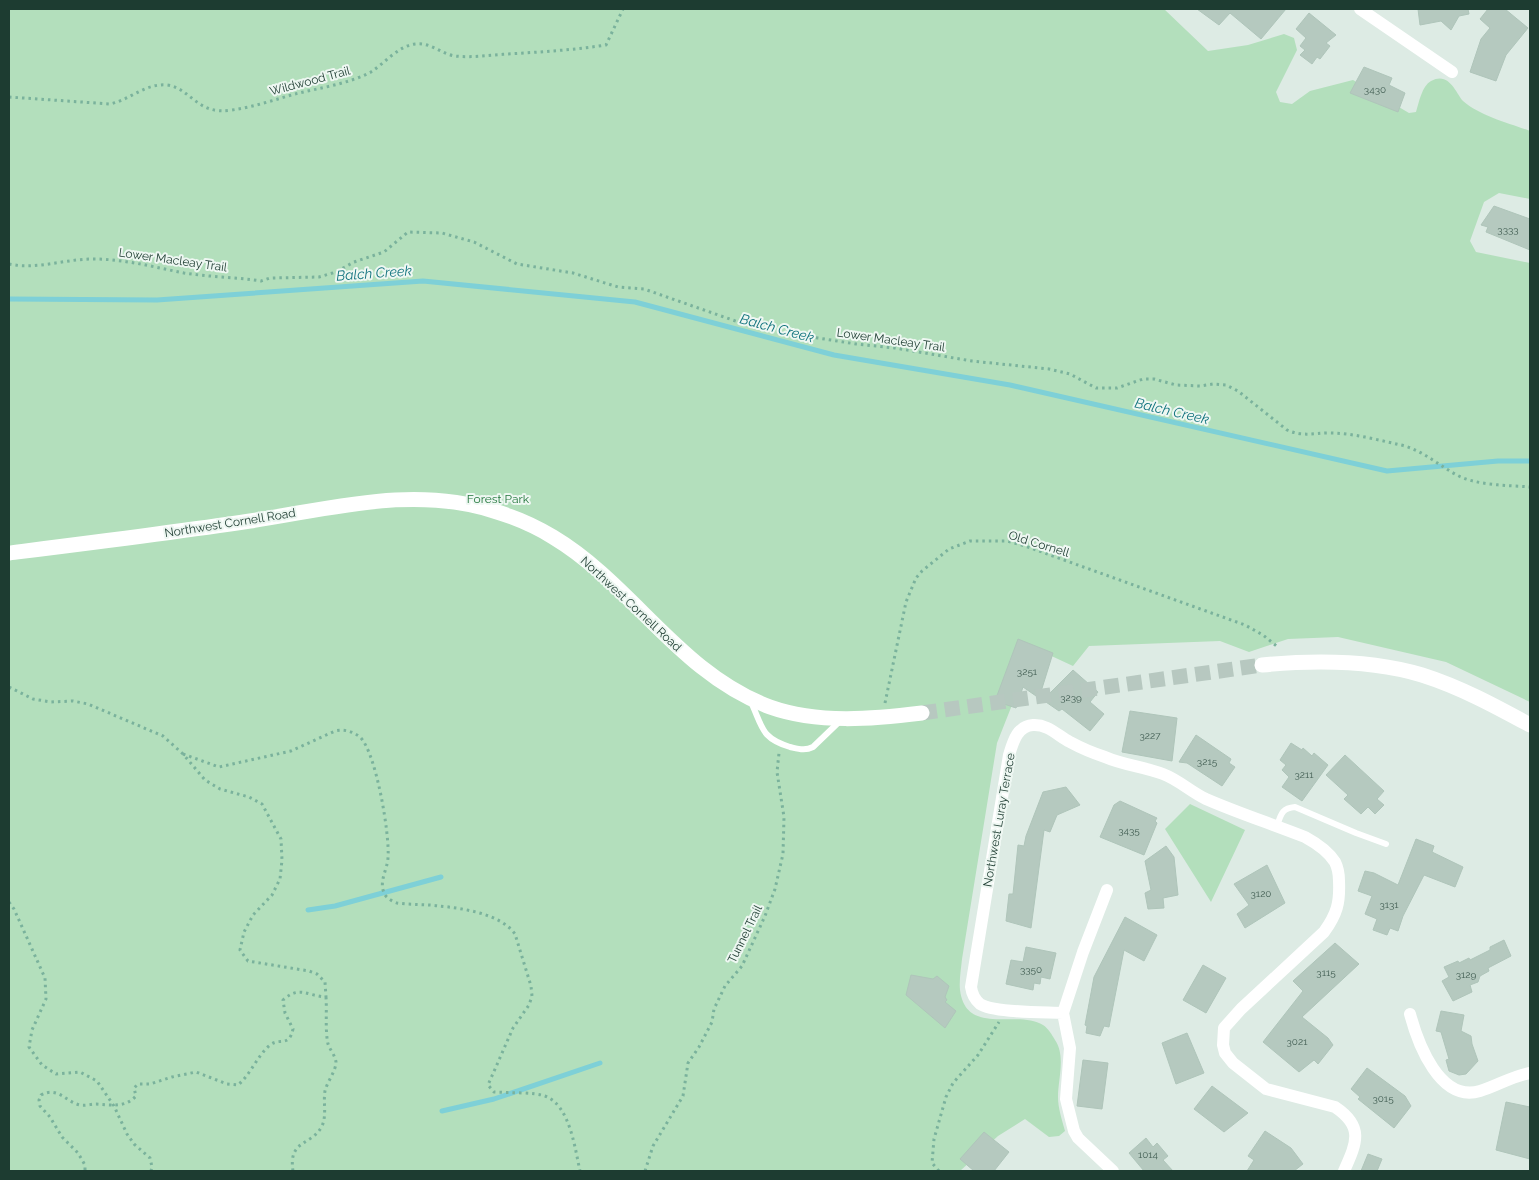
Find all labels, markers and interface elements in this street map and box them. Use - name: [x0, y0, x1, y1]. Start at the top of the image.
- street label: Wildwood Trail: [268, 63, 352, 98]
- house number: 3430: [1364, 84, 1386, 95]
- house number: 3333: [1497, 224, 1519, 235]
- street label: Lower Macleay Trail: [118, 245, 229, 275]
- water label: Balch Creek: [336, 262, 413, 284]
- water label: Balch Creek: [738, 310, 816, 346]
- street label: Lower Macleay Trail: [836, 325, 947, 355]
- water label: Balch Creek: [1133, 395, 1211, 427]
- park label: Forest Park: [467, 492, 530, 506]
- street label: Northwest Cornell Road: [163, 506, 297, 540]
- street label: Old Cornell: [1007, 528, 1072, 560]
- street label: Northwest Cornell Road: [578, 554, 684, 654]
- house number: 3251: [1017, 666, 1038, 677]
- house number: 3239: [1060, 692, 1082, 703]
- house number: 3227: [1139, 730, 1161, 741]
- street label: Northwest Luray Terrace: [980, 752, 1018, 888]
- house number: 3215: [1197, 756, 1218, 767]
- house number: 3211: [1294, 769, 1314, 780]
- house number: 3435: [1118, 825, 1140, 836]
- house number: 3120: [1251, 888, 1271, 899]
- house number: 3131: [1379, 899, 1399, 910]
- street label: Tunnel Trail: [725, 902, 765, 965]
- house number: 3350: [1020, 964, 1042, 975]
- house number: 3115: [1316, 967, 1336, 978]
- house number: 3129: [1456, 969, 1476, 980]
- house number: 3021: [1287, 1036, 1308, 1047]
- house number: 3015: [1372, 1093, 1394, 1104]
- house number: 1014: [1138, 1149, 1159, 1160]

